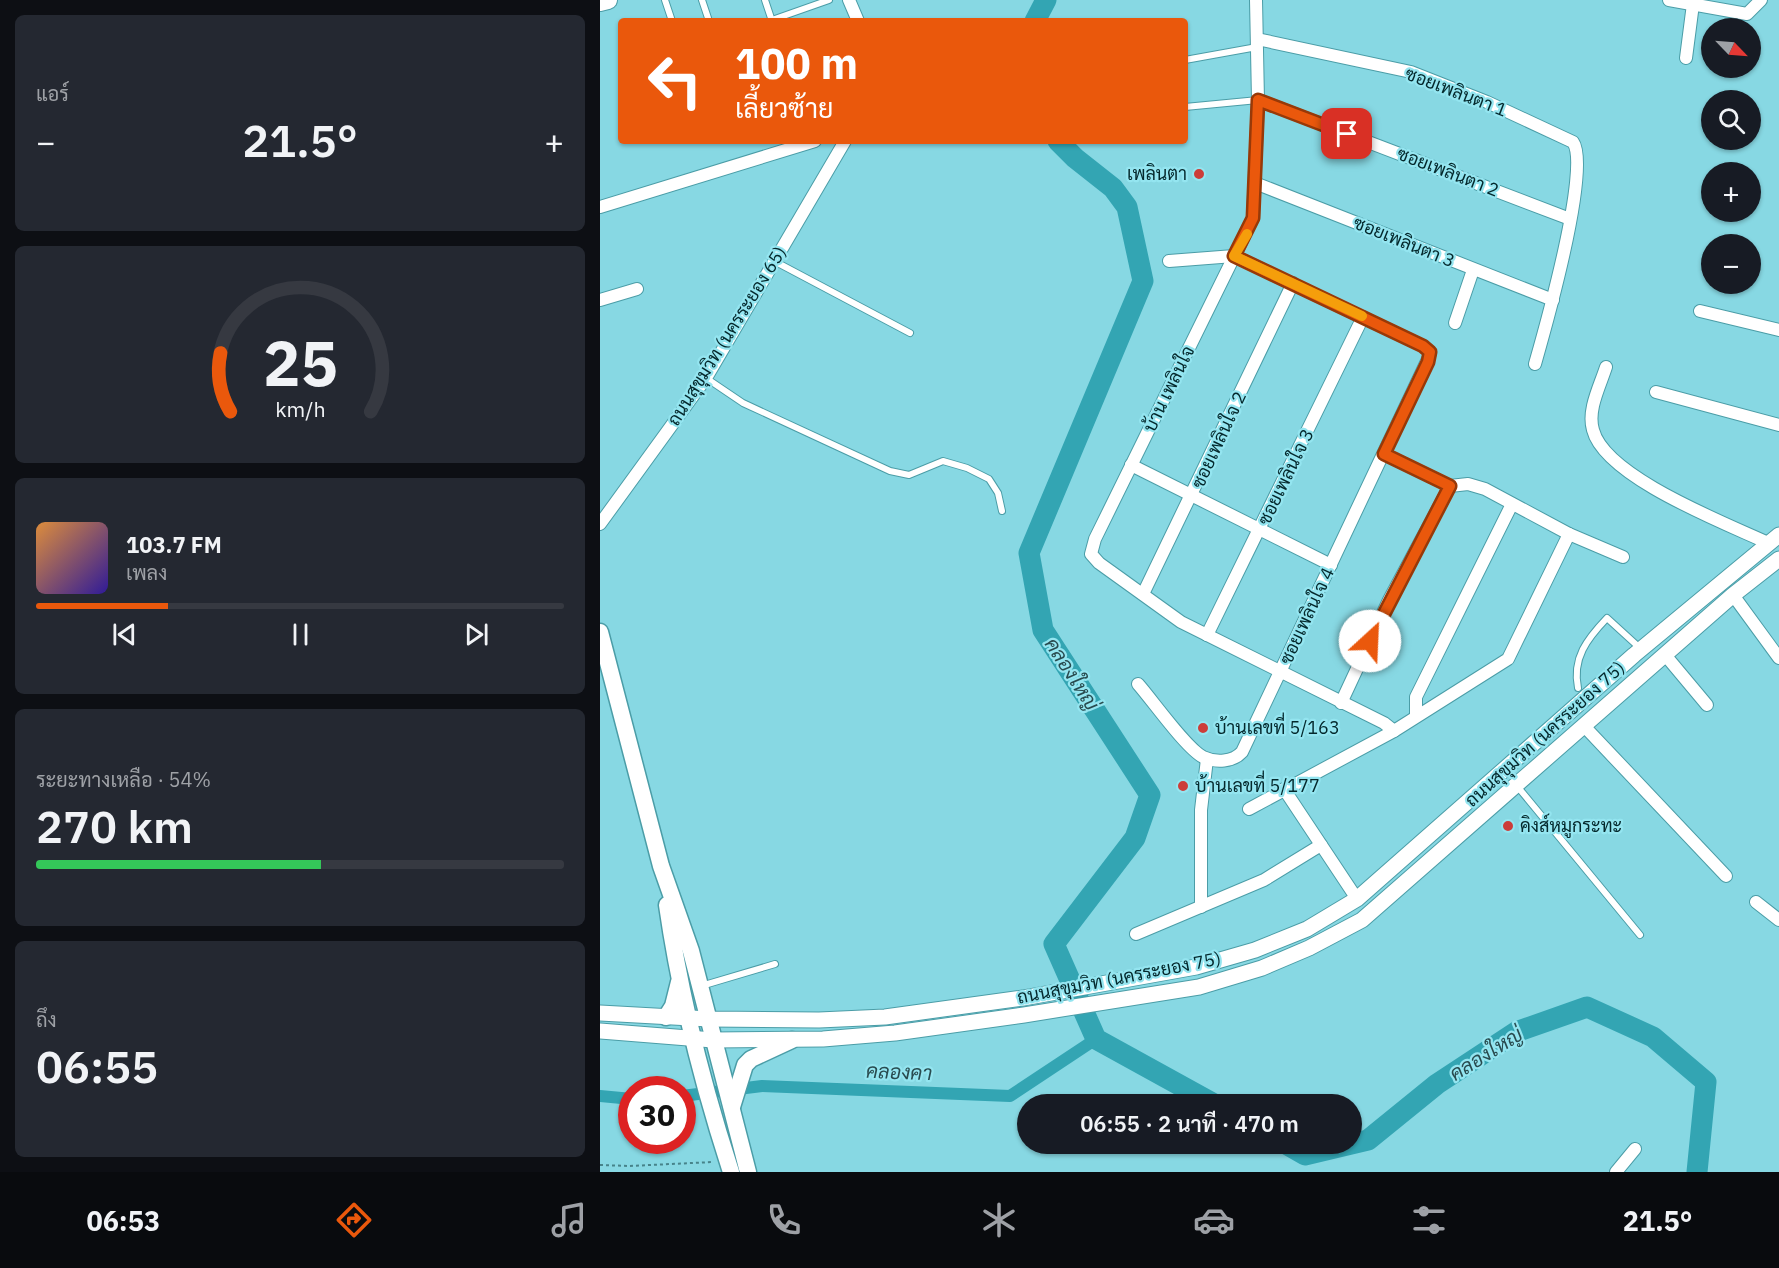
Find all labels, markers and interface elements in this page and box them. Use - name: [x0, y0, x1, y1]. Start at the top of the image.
- north arrow: [1701, 18, 1761, 78]
- map controls: [1701, 18, 1761, 294]
- text: 100 m: [735, 36, 858, 91]
- icon: left: [636, 42, 714, 120]
- street label: ซอยเพลินตา 1: [1402, 62, 1510, 121]
- text: แอร์: [36, 80, 69, 107]
- text: เลี้ยวซ้าย: [735, 90, 833, 125]
- button: search: [1701, 90, 1761, 150]
- pin: [1321, 108, 1372, 159]
- text: 21.5°: [242, 111, 358, 169]
- icon: arrive: [1330, 117, 1363, 150]
- text: −: [36, 120, 56, 163]
- text: +: [544, 120, 564, 163]
- street label: ซอยเพลินตา 2: [1394, 142, 1502, 201]
- place label: เพลินตา: [1127, 162, 1187, 185]
- button: +: [1701, 162, 1761, 222]
- marker: เพลินตา: [1192, 167, 1206, 181]
- street label: ซอยเพลินตา 3: [1350, 211, 1458, 272]
- button: −: [1701, 234, 1761, 294]
- street label: ถนนสุขุมวิท (นครระยอง 65): [662, 242, 792, 430]
- text: 25: [263, 322, 337, 403]
- street label: บ้าน เพลินใจ: [1137, 341, 1199, 436]
- street label: ซอยเพลินใจ 2: [1185, 387, 1251, 492]
- text: km/h: [275, 395, 325, 423]
- street label: ซอยเพลินใจ 3: [1251, 424, 1319, 529]
- text: 103.7 FM: [126, 530, 222, 559]
- text: เพลง: [126, 559, 167, 586]
- street label: ซอยเพลินใจ 4: [1273, 563, 1339, 668]
- position arrow: [1338, 609, 1402, 673]
- icon: previous: [108, 618, 141, 651]
- icon: pause: [284, 618, 317, 651]
- icon: next: [460, 618, 493, 651]
- water label: คลองใหญ่: [1039, 632, 1107, 716]
- street label: ถนนสุขุมวิท (นครระยอง 75): [1460, 656, 1630, 812]
- place label: บ้านเลขที่ 5/163: [1215, 712, 1340, 739]
- marker: บ้านเลขที่ 5/163: [1196, 721, 1210, 735]
- text: ระยะทางเหลือ · 54%: [36, 766, 211, 793]
- place label: บ้านเลขที่ 5/177: [1195, 770, 1320, 797]
- marker: บ้านเลขที่ 5/177: [1176, 779, 1190, 793]
- text: 270 km: [36, 797, 193, 855]
- place label: คิงส์หมูกระทะ: [1520, 813, 1622, 839]
- marker: คิงส์หมูกระทะ: [1501, 819, 1515, 833]
- street label: ถนนสุขุมวิท (นครระยอง 75): [1015, 946, 1223, 1010]
- text: ถึง: [36, 1006, 57, 1033]
- water label: คลองใหญ่: [1444, 1020, 1528, 1087]
- text: 06:55: [36, 1037, 158, 1095]
- water label: คลองคา: [865, 1057, 933, 1086]
- speed limit sign: 30: [618, 1076, 696, 1154]
- text: 06:55 · 2 นาที · 470 m: [1080, 1109, 1299, 1138]
- icon: directions: [333, 1199, 375, 1241]
- icon: music: [548, 1199, 590, 1241]
- icon: phone: [763, 1199, 805, 1241]
- icon: climate: [978, 1199, 1020, 1241]
- icon: car: [1193, 1199, 1235, 1241]
- icon: filters: [1408, 1199, 1450, 1241]
- text: 06:53: [86, 1203, 160, 1238]
- text: 21.5°: [1623, 1203, 1692, 1238]

